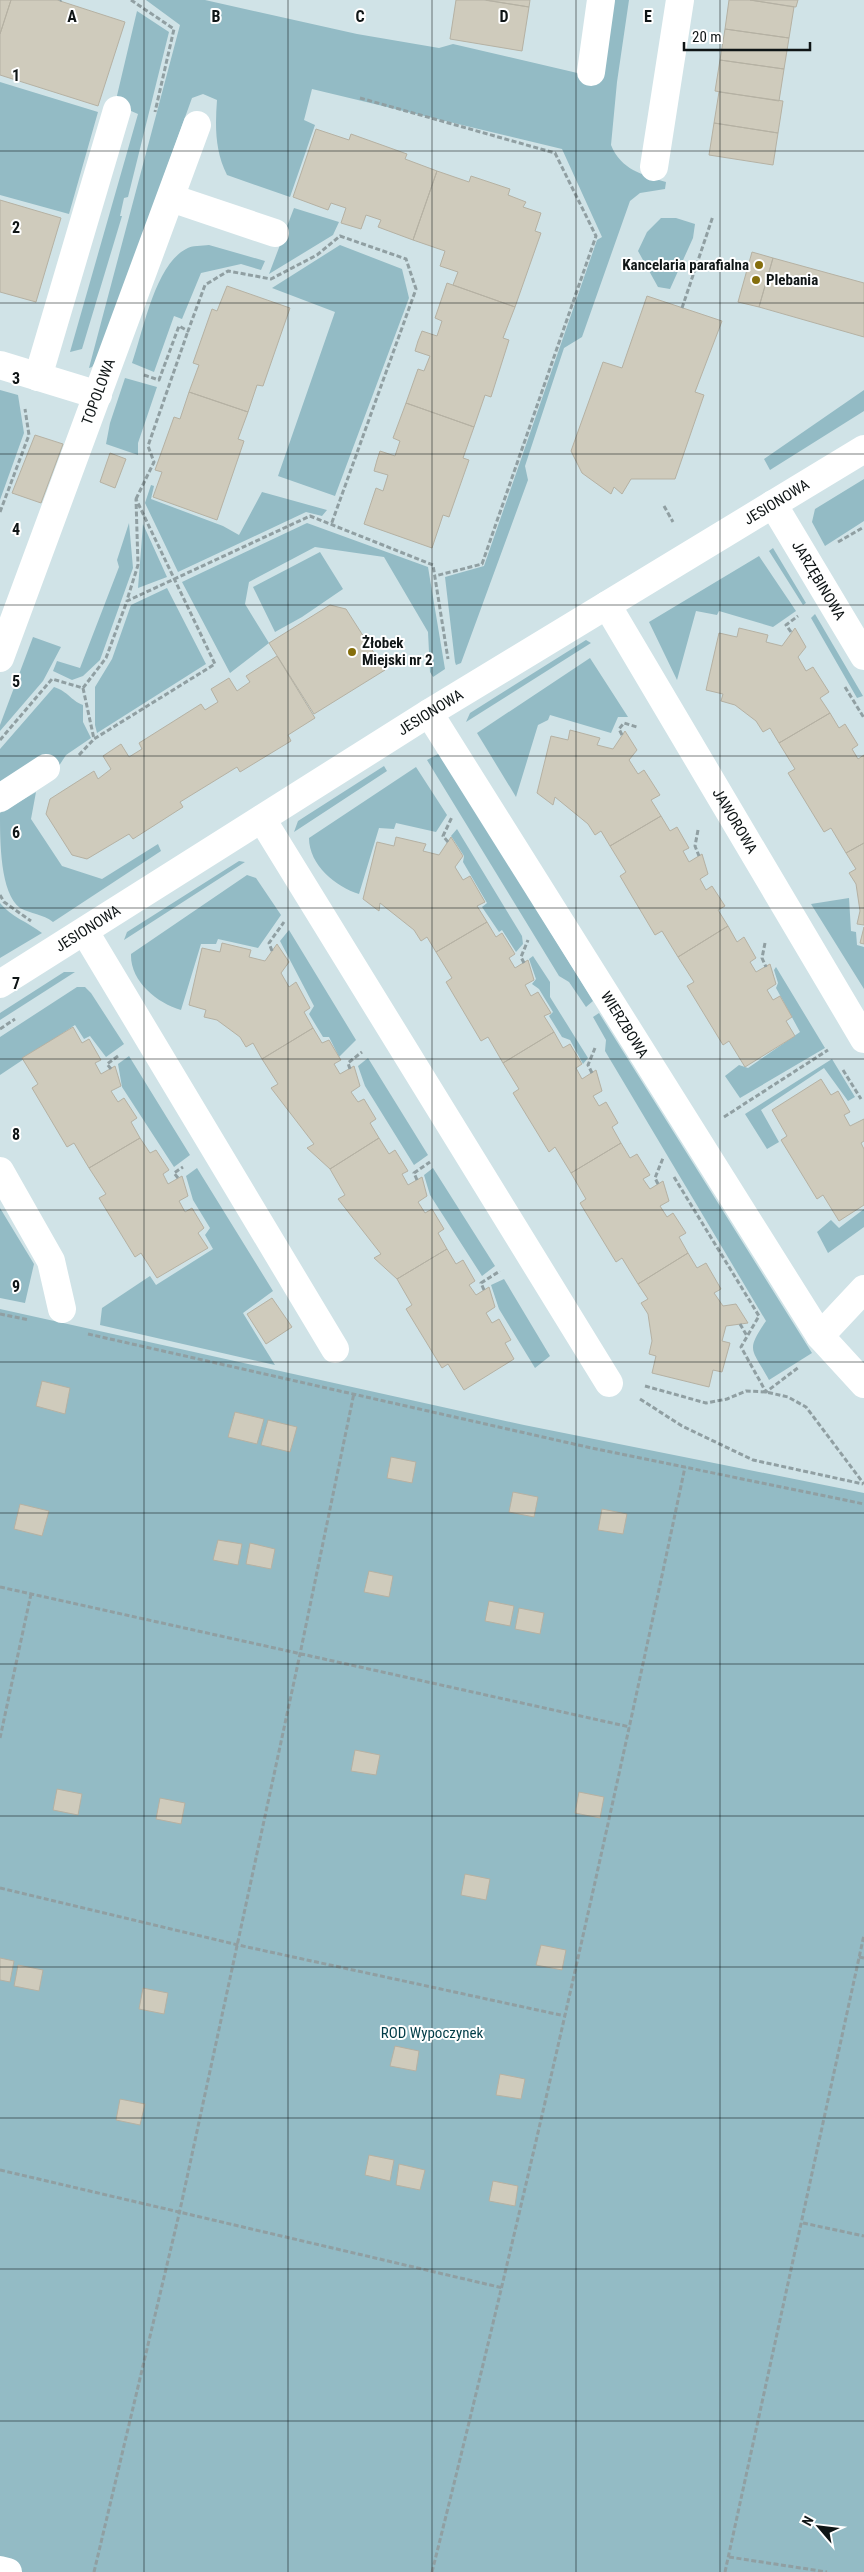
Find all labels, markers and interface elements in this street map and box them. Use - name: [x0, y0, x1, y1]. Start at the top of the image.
- text: A: [67, 7, 77, 26]
- text: B: [212, 7, 221, 26]
- text: C: [355, 7, 365, 26]
- text: D: [499, 7, 509, 26]
- text: E: [644, 7, 652, 26]
- scale bar: [684, 20, 810, 52]
- text: 20 m: [692, 28, 722, 46]
- text: 1: [12, 66, 20, 85]
- text: 2: [12, 218, 20, 237]
- place label: Kancelaria parafialna: [622, 256, 749, 274]
- marker: Kancelaria parafialna: [753, 259, 765, 271]
- place label: Plebania: [766, 271, 818, 289]
- marker: Plebania: [750, 274, 762, 286]
- street label: TOPOLOWA: [78, 356, 119, 427]
- text: 3: [12, 369, 20, 388]
- street label: JESIONOWA: [741, 475, 813, 529]
- text: 4: [12, 520, 20, 539]
- street label: JARZĘBINOWA: [788, 538, 850, 624]
- place label: Żłobek Miejski nr 2: [362, 634, 433, 669]
- marker: Żłobek Miejski nr 2: [346, 646, 358, 658]
- text: 5: [12, 672, 20, 691]
- street label: JESIONOWA: [394, 685, 467, 739]
- street label: JAWOROWA: [709, 785, 761, 857]
- text: 6: [12, 823, 20, 842]
- street label: JESIONOWA: [52, 901, 124, 956]
- text: 7: [12, 974, 20, 993]
- street label: WIERZBOWA: [597, 988, 652, 1062]
- text: 8: [12, 1125, 20, 1144]
- text: 9: [12, 1277, 20, 1296]
- park label: ROD Wypoczynek: [381, 2024, 483, 2042]
- north arrow: [794, 2502, 844, 2552]
- text: N: [798, 2513, 817, 2528]

